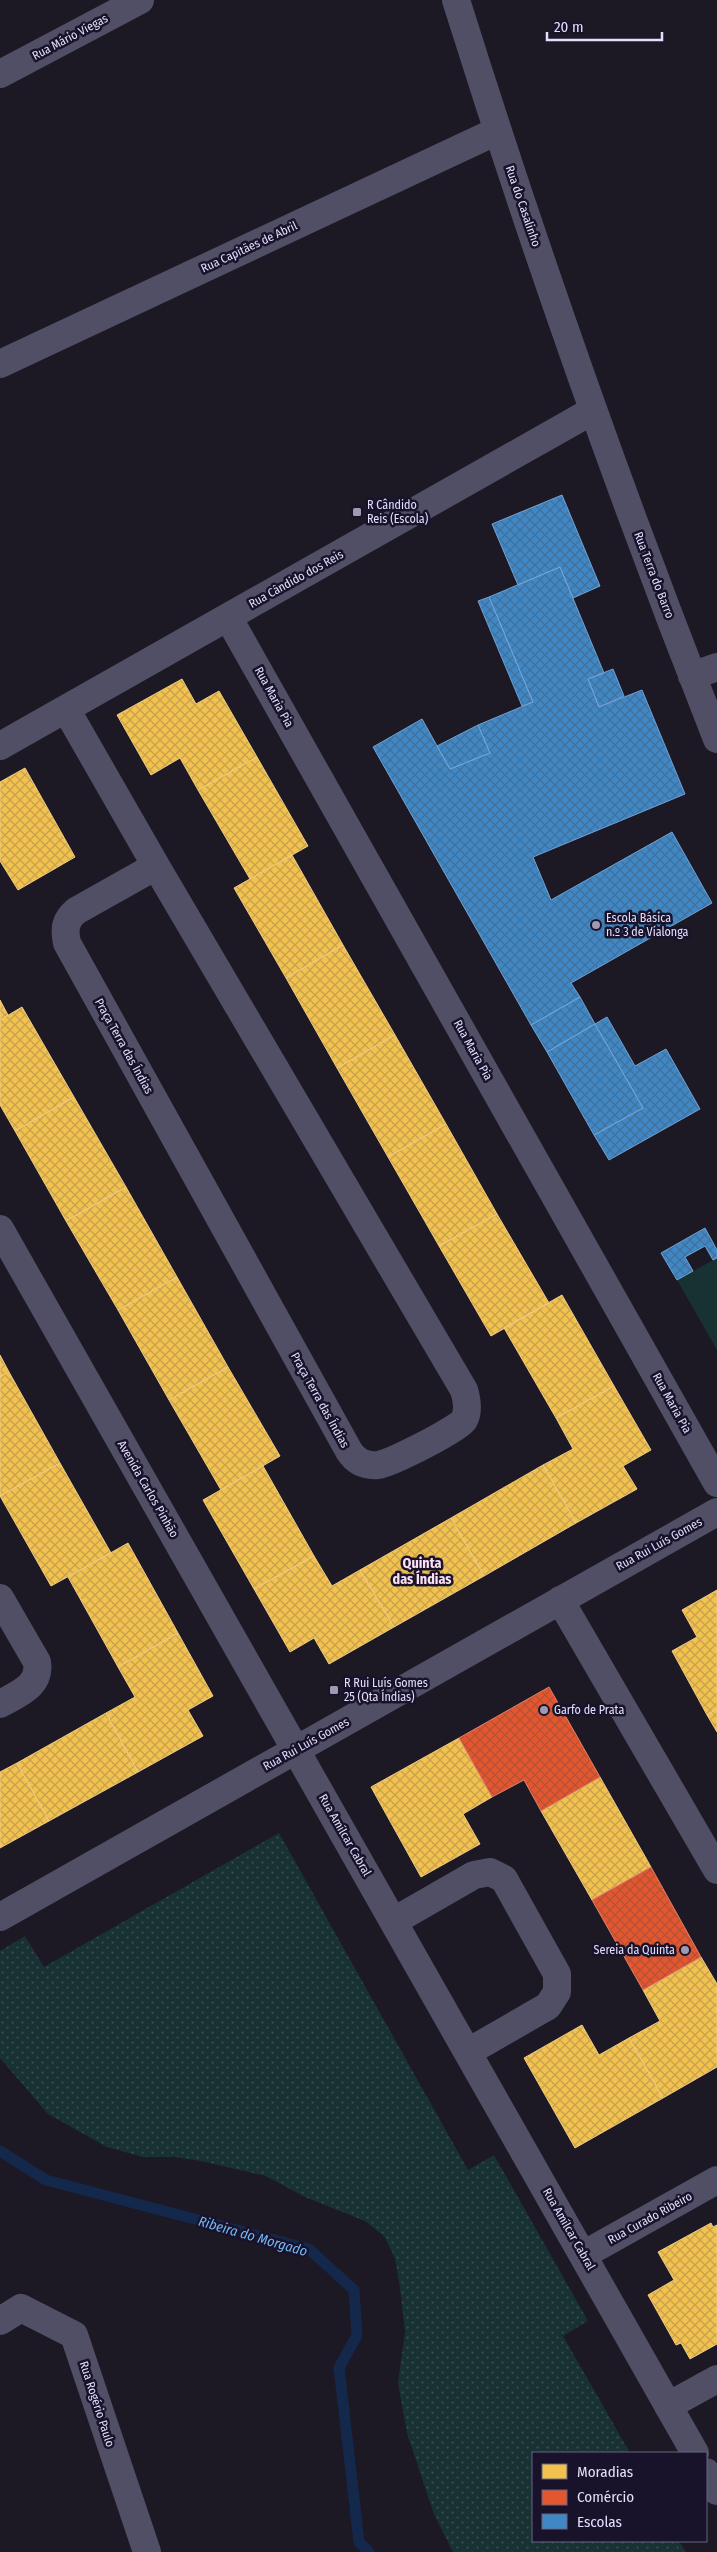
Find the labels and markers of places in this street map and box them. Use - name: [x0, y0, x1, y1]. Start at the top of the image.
- place label: R Cândido Reis (Escola): [367, 498, 429, 526]
- marker: R Cândido Reis (Escola): [351, 506, 363, 518]
- place label: Escola Básica n.º 3 de Vialonga: [606, 911, 689, 939]
- marker: Escola Básica n.º 3 de Vialonga: [590, 919, 602, 931]
- place label: R Rui Luís Gomes 25 (Qta Índias): [344, 1676, 428, 1704]
- marker: R Rui Luís Gomes 25 (Qta Índias): [328, 1684, 340, 1696]
- place label: Garfo de Prata: [554, 1703, 624, 1717]
- marker: Garfo de Prata: [538, 1704, 550, 1716]
- place label: Sereia da Quinta: [594, 1943, 675, 1957]
- marker: Sereia da Quinta: [679, 1944, 691, 1956]

